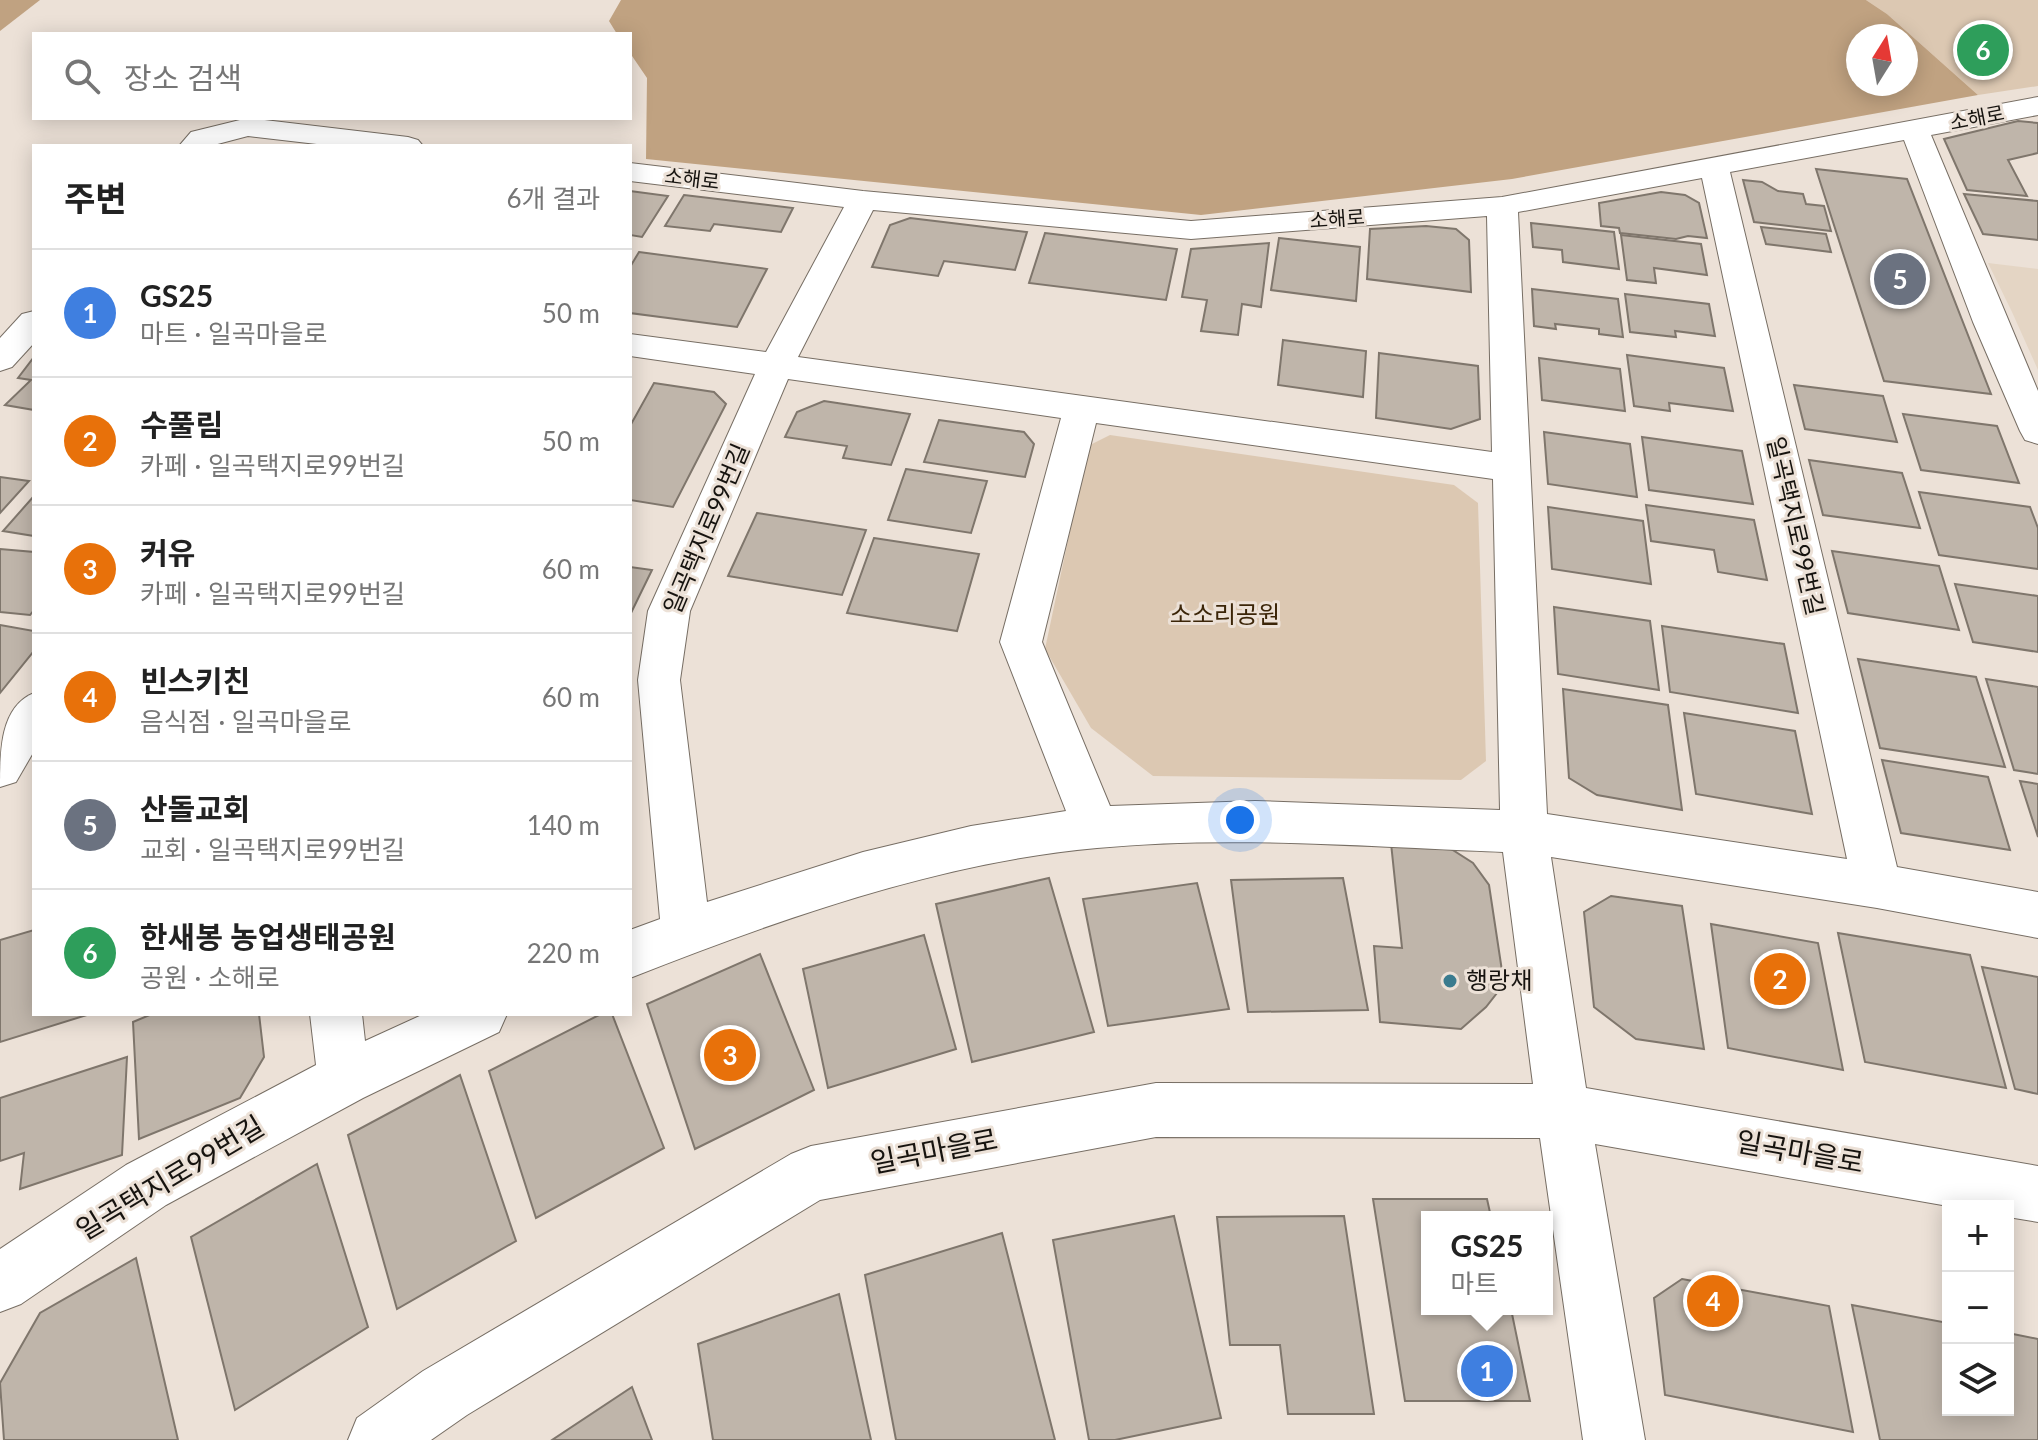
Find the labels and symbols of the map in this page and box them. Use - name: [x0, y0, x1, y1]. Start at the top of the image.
- pin: 6: [1957, 20, 2009, 80]
- north arrow: [1846, 24, 1918, 96]
- street label: 소해로: [1947, 100, 2006, 134]
- street label: 소해로: [663, 163, 721, 193]
- street label: 소해로: [1309, 204, 1365, 232]
- pin: 5: [1874, 249, 1926, 309]
- street label: 일곡택지로99번길: [1762, 434, 1831, 618]
- street label: 일곡택지로99번길: [657, 439, 755, 618]
- park label: 소소리공원: [1170, 599, 1280, 628]
- your location: [1220, 800, 1260, 840]
- pin: 2: [1754, 949, 1806, 1009]
- place label: 행랑채: [1466, 965, 1532, 994]
- marker: 행랑채: [1441, 972, 1459, 990]
- pin: 3: [704, 1025, 756, 1085]
- street label: 일곡택지로99번길: [70, 1108, 269, 1247]
- street label: 일곡마을로: [867, 1121, 1000, 1179]
- street label: 일곡마을로: [1734, 1123, 1867, 1179]
- pin: 4: [1687, 1271, 1739, 1331]
- pin: 1: [1461, 1341, 1513, 1401]

